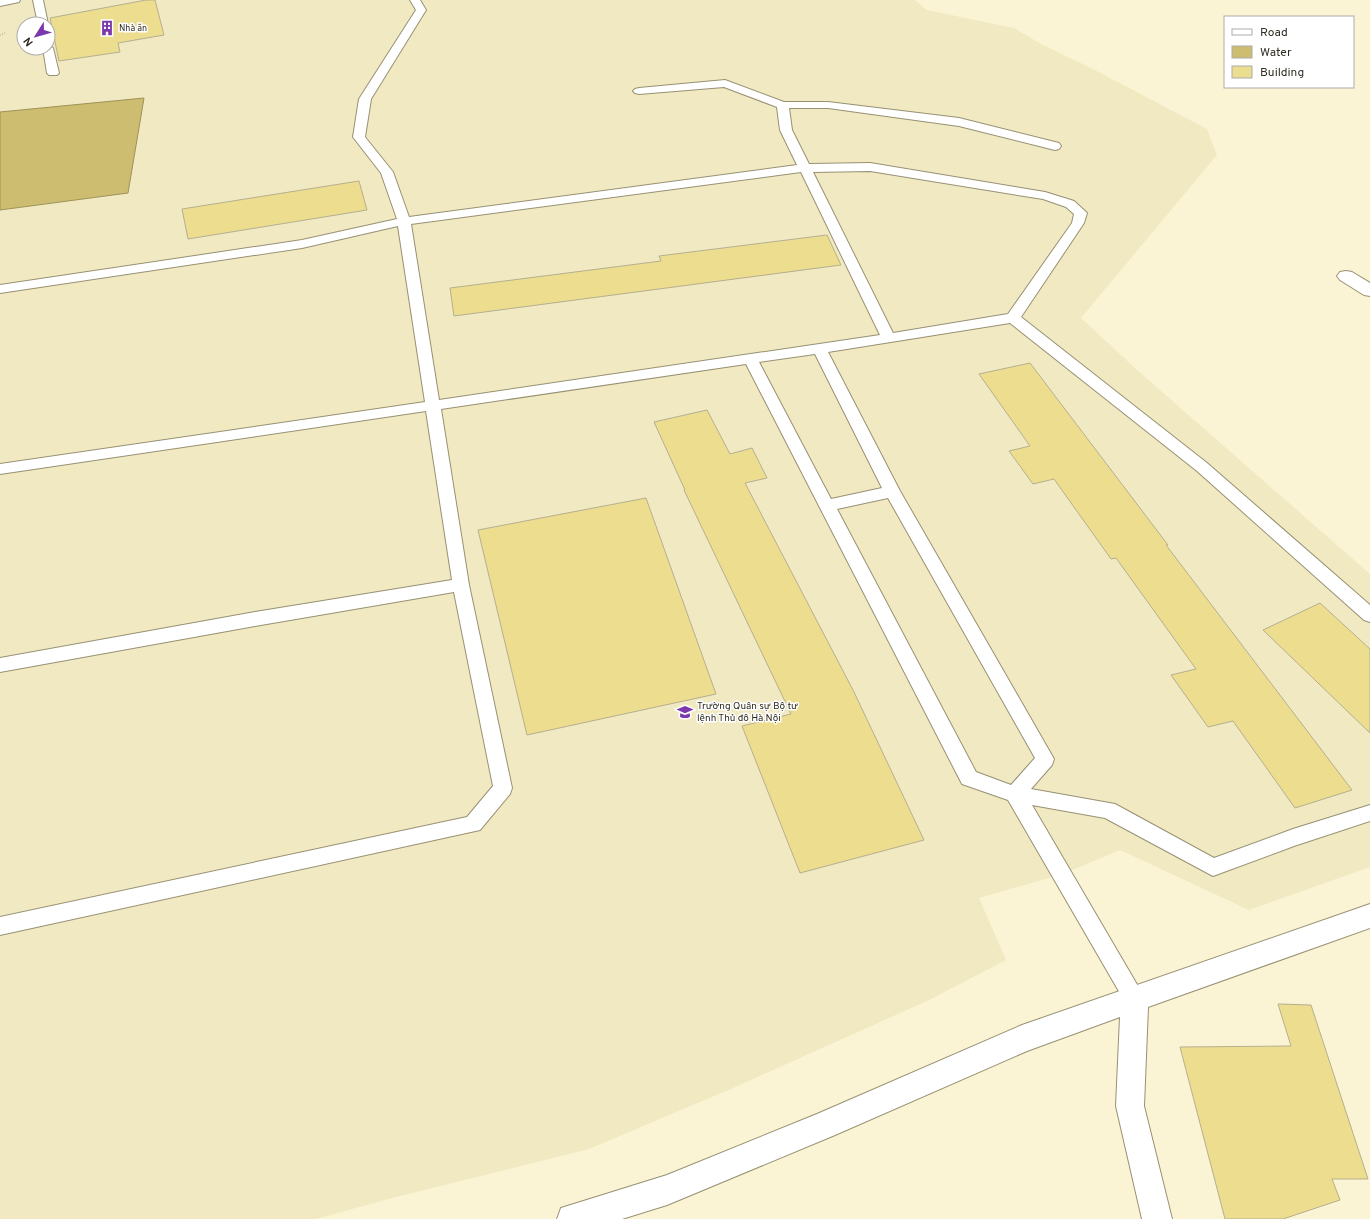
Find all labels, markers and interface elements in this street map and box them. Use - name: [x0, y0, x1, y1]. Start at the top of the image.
- north arrow: [16, 16, 56, 56]
- legend: [1224, 16, 1354, 88]
- building icon: Nhà ăn: [98, 19, 116, 37]
- place label: Nhà ăn: [119, 23, 147, 34]
- text: Road: [1260, 25, 1288, 41]
- text: N: [21, 34, 37, 49]
- text: Water: [1260, 45, 1292, 61]
- text: Building: [1260, 65, 1304, 81]
- place label: Trường Quân sự Bộ tư lệnh Thủ đô Hà Nội: [697, 700, 798, 725]
- school or university icon: Trường Quân sự Bộ tư lệnh Thủ đô Hà Nội: [676, 703, 694, 721]

